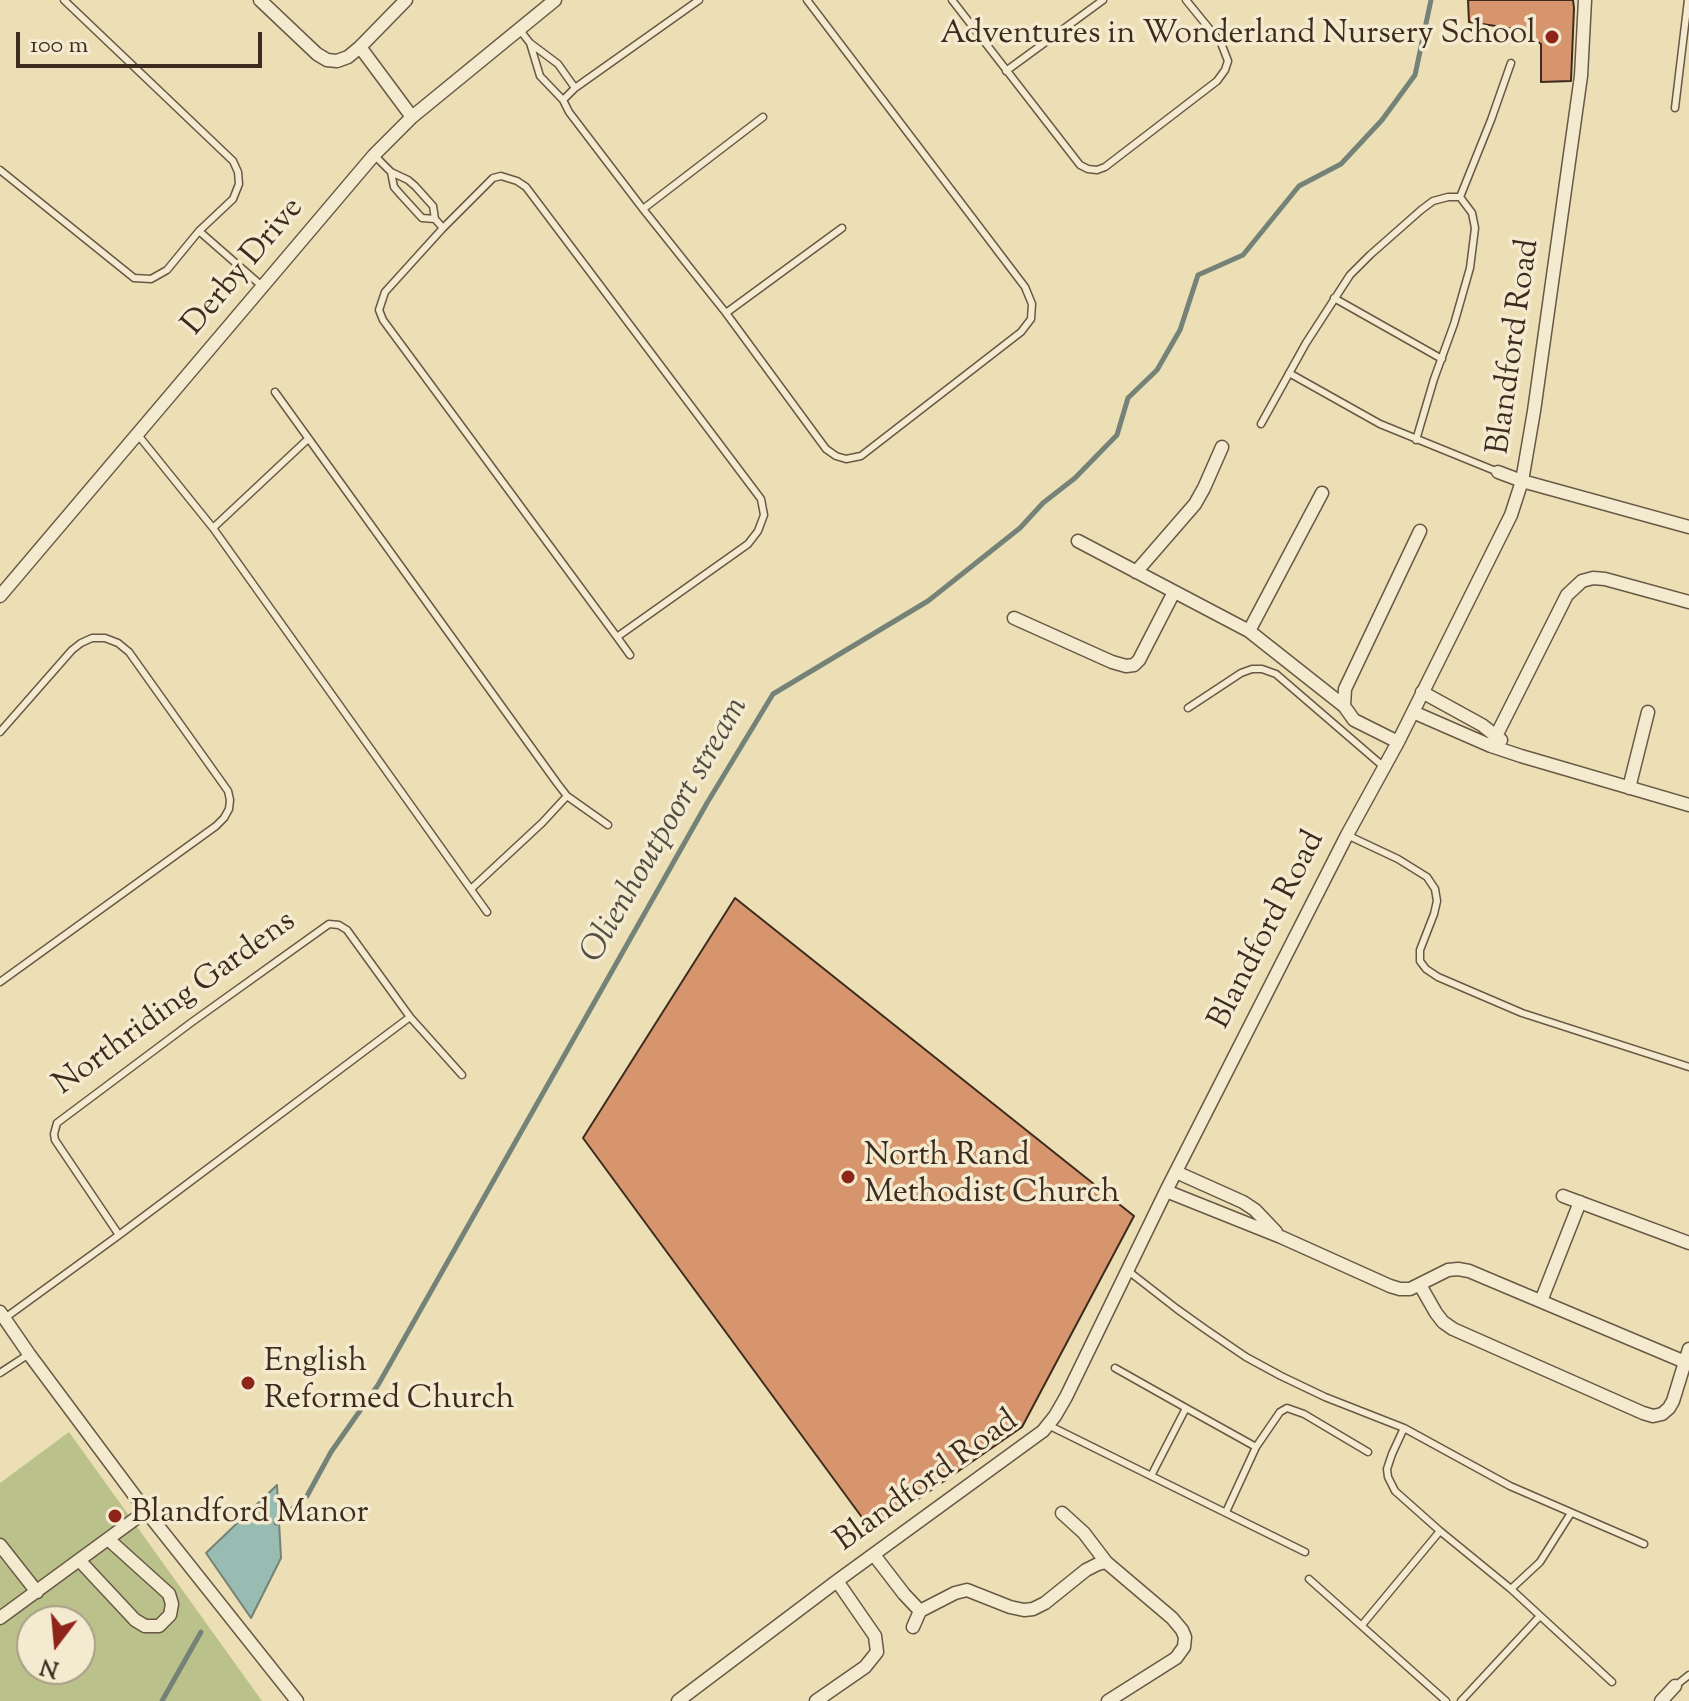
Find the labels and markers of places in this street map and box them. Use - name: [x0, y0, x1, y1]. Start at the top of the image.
- place label: Adventures in Wonderland Nursery School: [940, 18, 1536, 56]
- marker: Adventures in Wonderland Nursery School: [1543, 28, 1561, 46]
- place label: North Rand Methodist Church: [864, 1140, 1120, 1215]
- marker: North Rand Methodist Church: [839, 1168, 857, 1186]
- place label: English Reformed Church: [264, 1346, 515, 1421]
- marker: English Reformed Church: [239, 1374, 257, 1392]
- place label: Blandford Manor: [131, 1497, 368, 1535]
- marker: Blandford Manor: [106, 1507, 124, 1525]

